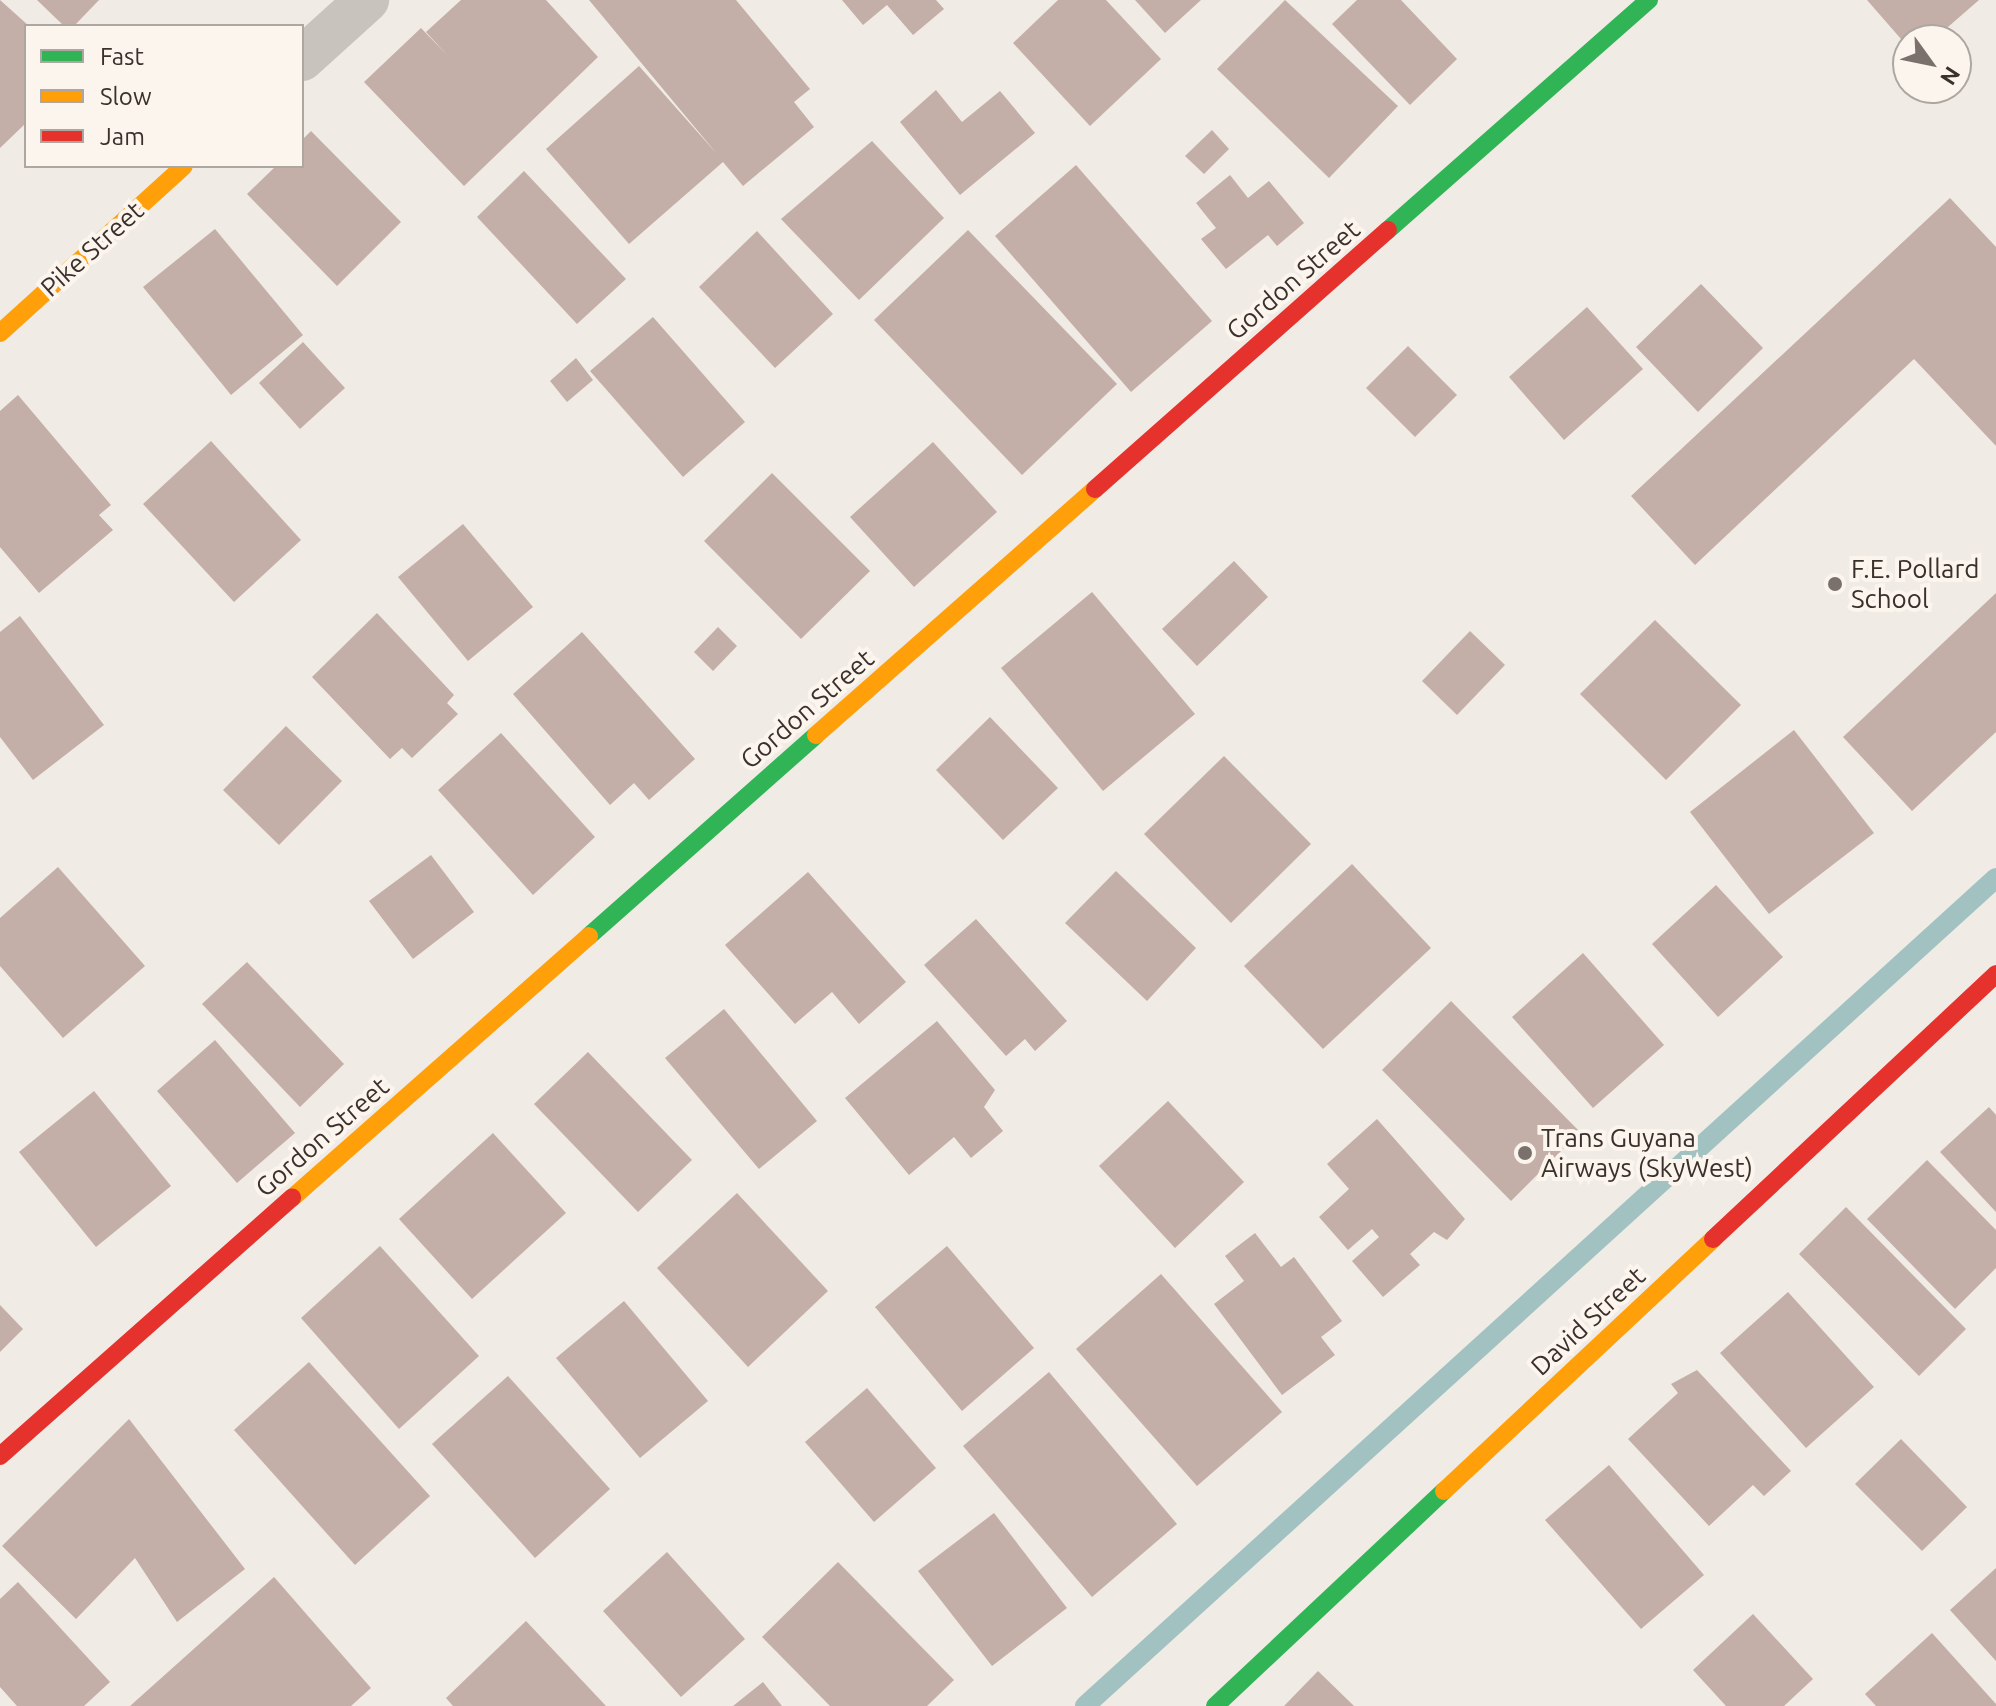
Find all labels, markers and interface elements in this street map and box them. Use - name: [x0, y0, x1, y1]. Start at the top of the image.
- legend: [24, 24, 304, 168]
- north arrow: [1892, 24, 1972, 104]
- text: Fast: [100, 43, 144, 70]
- text: N: [1936, 63, 1966, 90]
- text: Slow: [100, 83, 152, 110]
- text: Jam: [100, 123, 145, 150]
- street label: Pike Street: [34, 195, 150, 303]
- street label: Gordon Street: [1220, 214, 1366, 346]
- place label: F.E. Pollard School: [1851, 553, 1979, 614]
- marker: F.E. Pollard School: [1826, 575, 1844, 593]
- street label: Gordon Street: [734, 643, 880, 775]
- street label: Gordon Street: [249, 1071, 395, 1203]
- place label: Trans Guyana Airways (SkyWest): [1541, 1122, 1753, 1184]
- marker: Trans Guyana Airways (SkyWest): [1516, 1144, 1534, 1162]
- street label: David Street: [1525, 1260, 1651, 1382]

